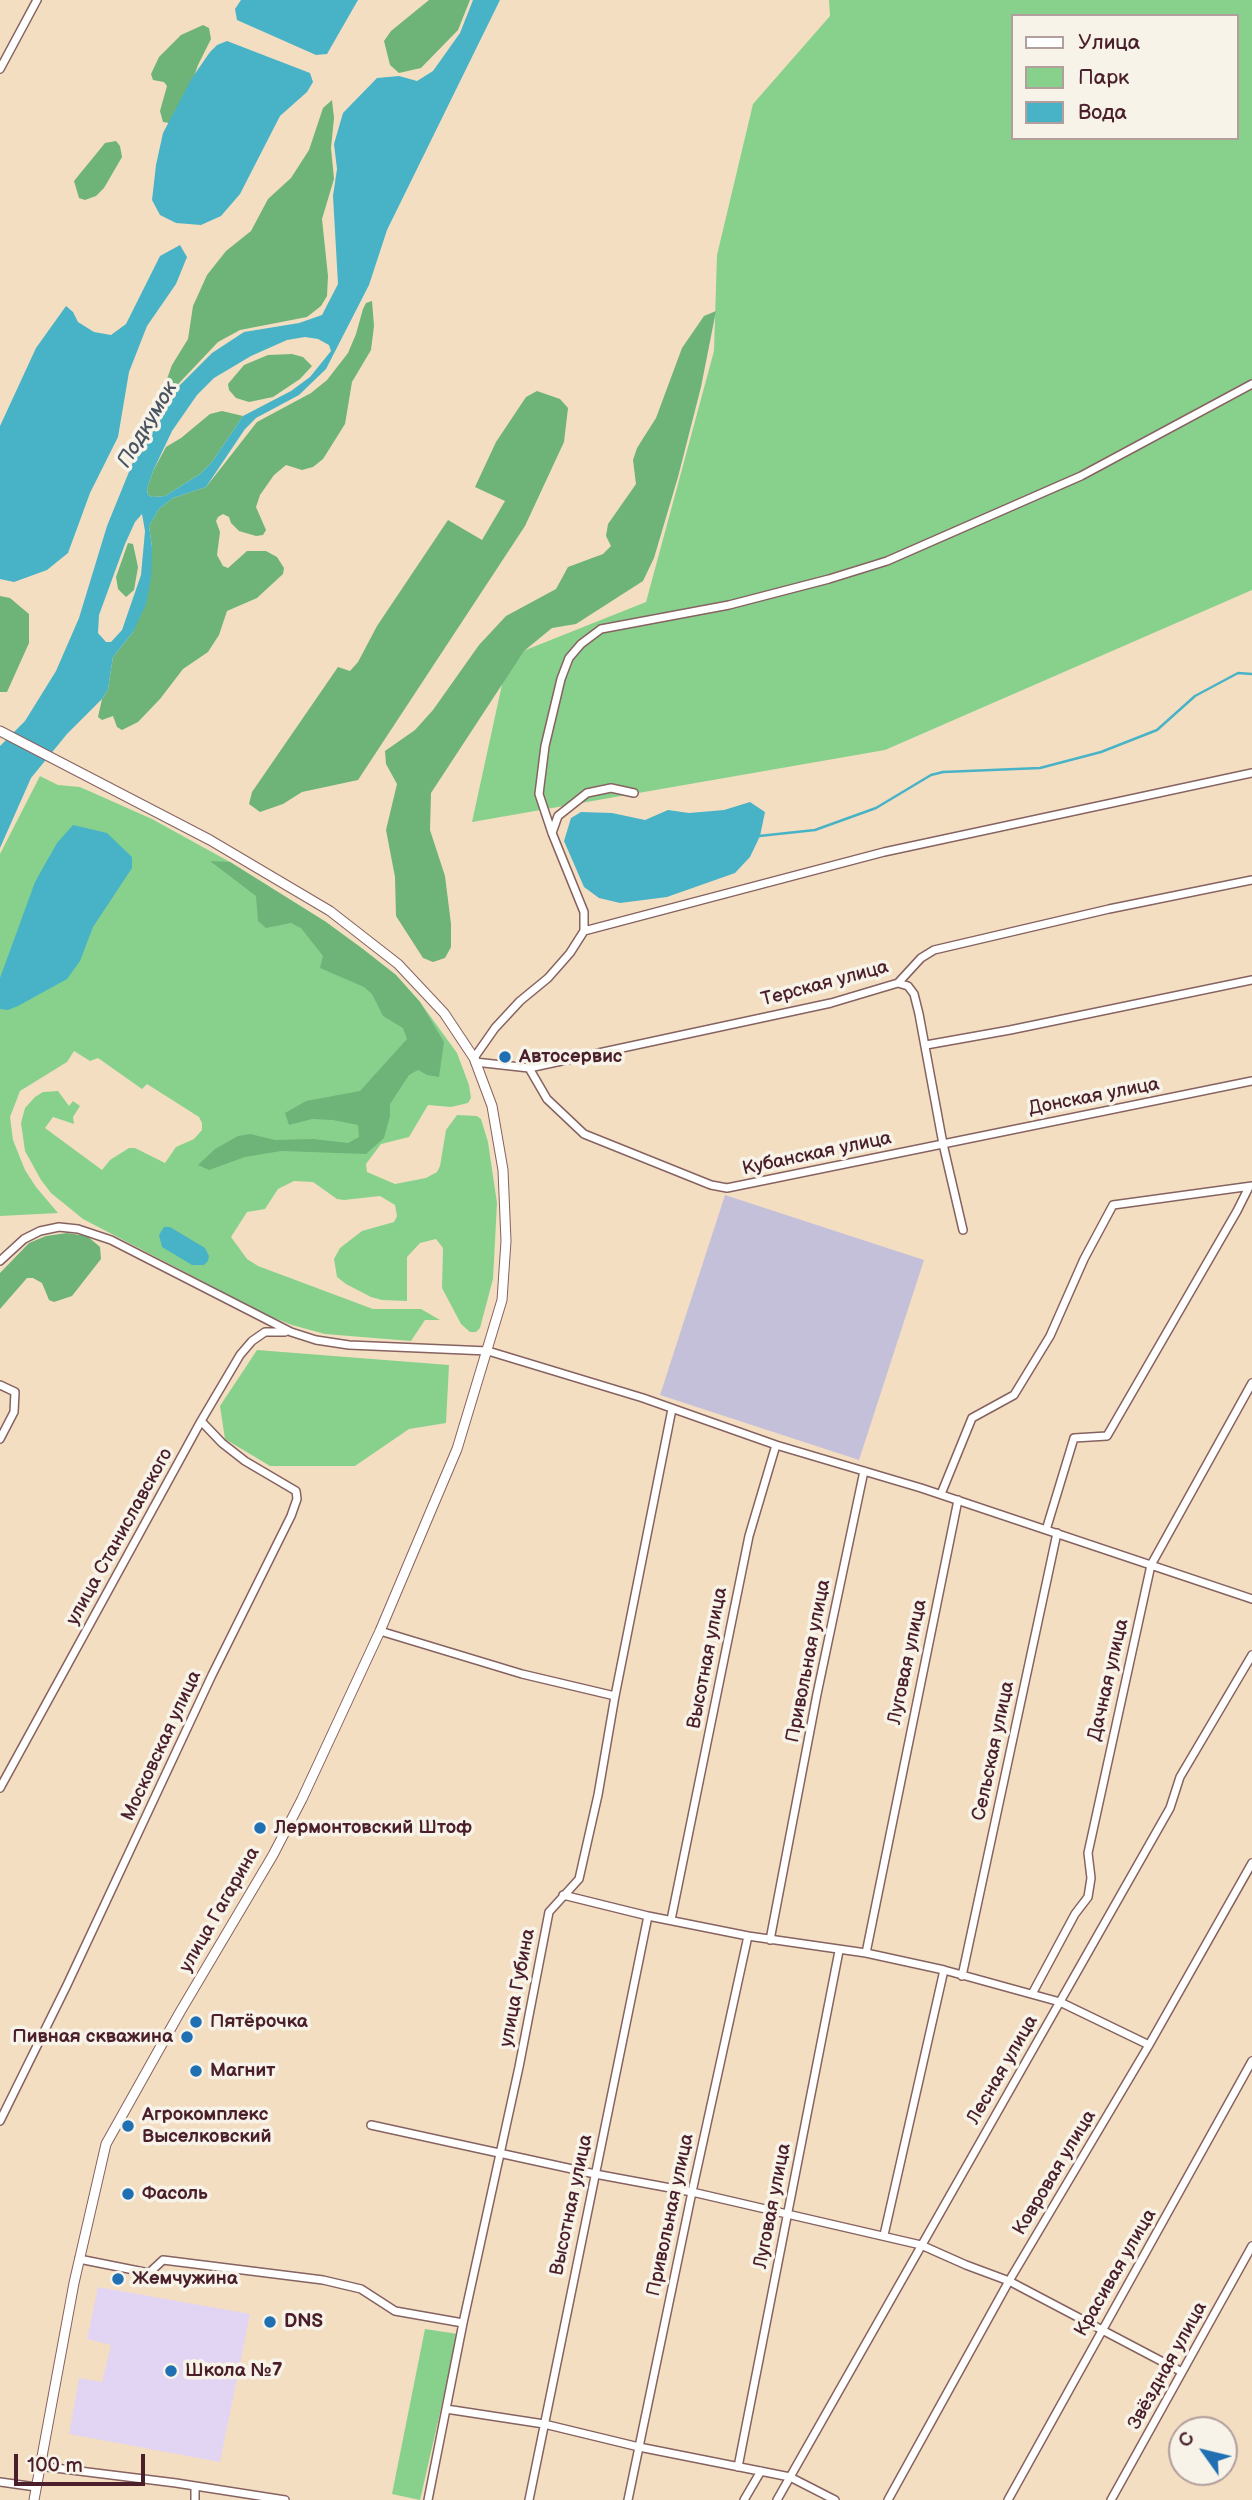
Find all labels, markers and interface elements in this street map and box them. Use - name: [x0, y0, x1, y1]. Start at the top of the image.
- legend: [1010, 14, 1238, 140]
- text: Улица: [1078, 30, 1140, 55]
- text: Парк: [1078, 65, 1129, 90]
- text: Вода: [1078, 100, 1127, 125]
- water label: Подкумок: [112, 377, 184, 473]
- street label: Терская улица: [759, 956, 891, 1012]
- place label: Автосервис: [519, 1046, 622, 1068]
- marker: Автосервис: [497, 1049, 513, 1065]
- street label: Донская улица: [1027, 1073, 1161, 1121]
- street label: Кубанская улица: [740, 1127, 894, 1181]
- street label: улица Станиславского: [62, 1445, 178, 1629]
- street label: Привольная улица: [782, 1578, 836, 1744]
- street label: Высотная улица: [683, 1585, 733, 1731]
- street label: Луговая улица: [884, 1597, 932, 1727]
- street label: Дачная улица: [1084, 1617, 1134, 1743]
- street label: Московская улица: [117, 1667, 207, 1825]
- street label: Сельская улица: [968, 1679, 1020, 1823]
- place label: Лермонтовский Штоф: [274, 1817, 472, 1839]
- marker: Лермонтовский Штоф: [252, 1820, 268, 1836]
- street label: улица Гагарина: [175, 1843, 265, 1977]
- street label: улица Губина: [495, 1927, 541, 2049]
- place label: Пятёрочка: [210, 2011, 308, 2033]
- street label: Лесная улица: [963, 2011, 1043, 2129]
- marker: Пятёрочка: [188, 2014, 204, 2030]
- place label: Пивная скважина: [12, 2026, 173, 2048]
- marker: Пивная скважина: [179, 2029, 195, 2045]
- place label: Магнит: [210, 2060, 275, 2082]
- marker: Магнит: [188, 2063, 204, 2079]
- place label: Агрокомплекс Выселковский: [142, 2104, 271, 2148]
- street label: Ковровая улица: [1009, 2106, 1101, 2240]
- marker: Агрокомплекс Выселковский: [120, 2118, 136, 2134]
- street label: Высотная улица: [546, 2132, 598, 2278]
- street label: Привольная улица: [643, 2132, 699, 2298]
- street label: Луговая улица: [750, 2141, 796, 2271]
- place label: Фасоль: [142, 2183, 208, 2205]
- marker: Фасоль: [120, 2186, 136, 2202]
- street label: Красивая улица: [1070, 2205, 1162, 2341]
- place label: Жемчужина: [132, 2268, 238, 2290]
- marker: Жемчужина: [110, 2271, 126, 2287]
- street label: Звёздная улица: [1124, 2298, 1212, 2434]
- place label: DNS: [284, 2311, 323, 2333]
- marker: DNS: [262, 2314, 278, 2330]
- place label: Школа №7: [185, 2360, 283, 2382]
- marker: Школа №7: [163, 2363, 179, 2379]
- north arrow: [1168, 2416, 1238, 2486]
- text: С: [1174, 2428, 1200, 2452]
- scale bar: [18, 2440, 149, 2484]
- text: 100 m: [27, 2453, 83, 2478]

